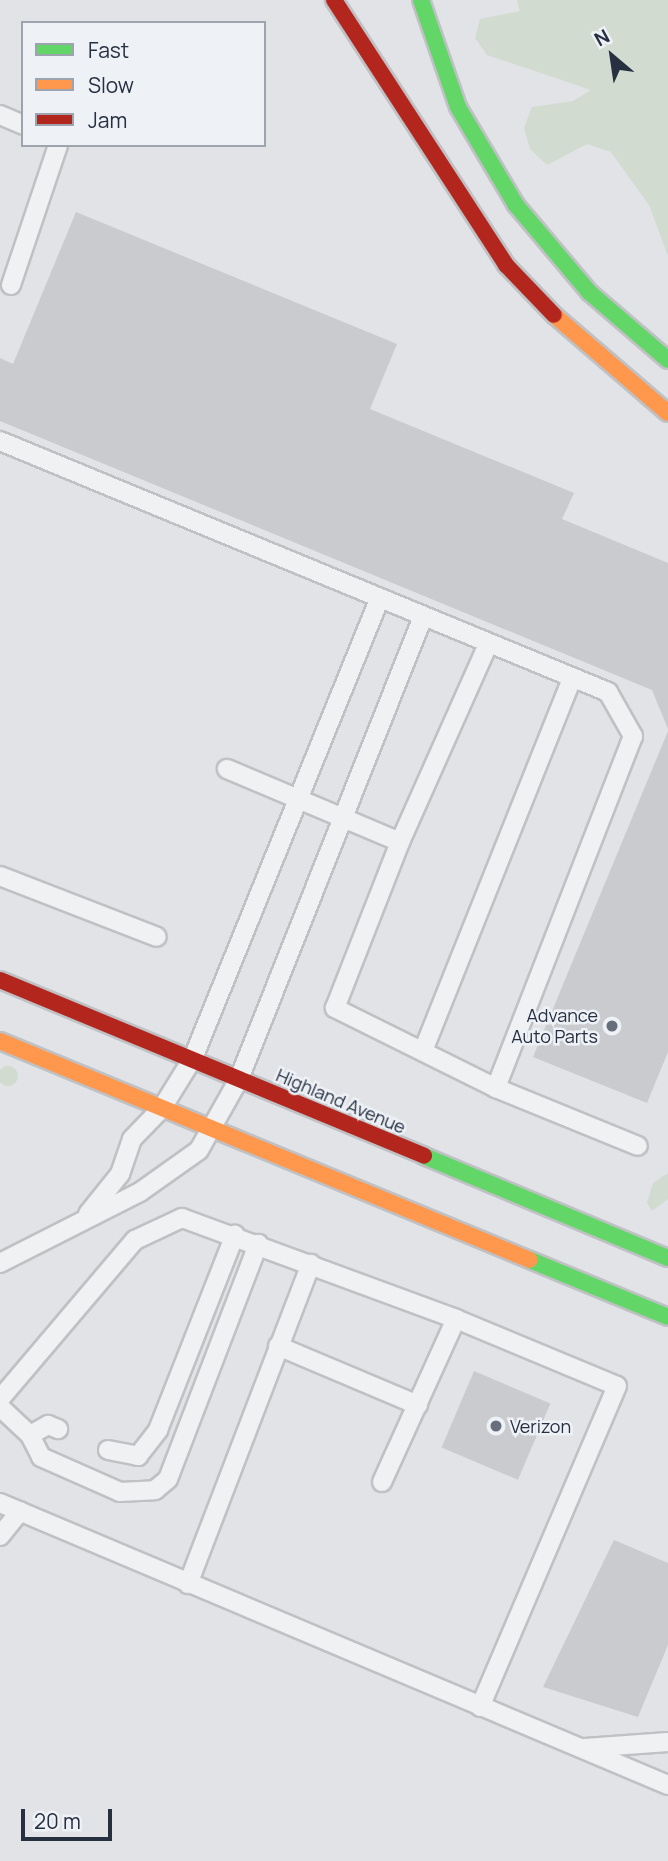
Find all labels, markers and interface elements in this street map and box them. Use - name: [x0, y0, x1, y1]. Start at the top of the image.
- legend: [21, 21, 266, 147]
- north arrow: [577, 21, 647, 91]
- text: N: [590, 23, 614, 52]
- text: Fast: [88, 36, 129, 64]
- text: Slow: [88, 71, 134, 99]
- text: Jam: [88, 106, 127, 134]
- place label: Advance Auto Parts: [511, 1005, 598, 1048]
- marker: Advance Auto Parts: [604, 1018, 620, 1034]
- street label: Highland Avenue: [273, 1064, 409, 1138]
- place label: Verizon: [510, 1415, 571, 1437]
- marker: Verizon: [488, 1418, 504, 1434]
- scale bar: [24, 1794, 116, 1838]
- text: 20 m: [34, 1807, 81, 1835]

